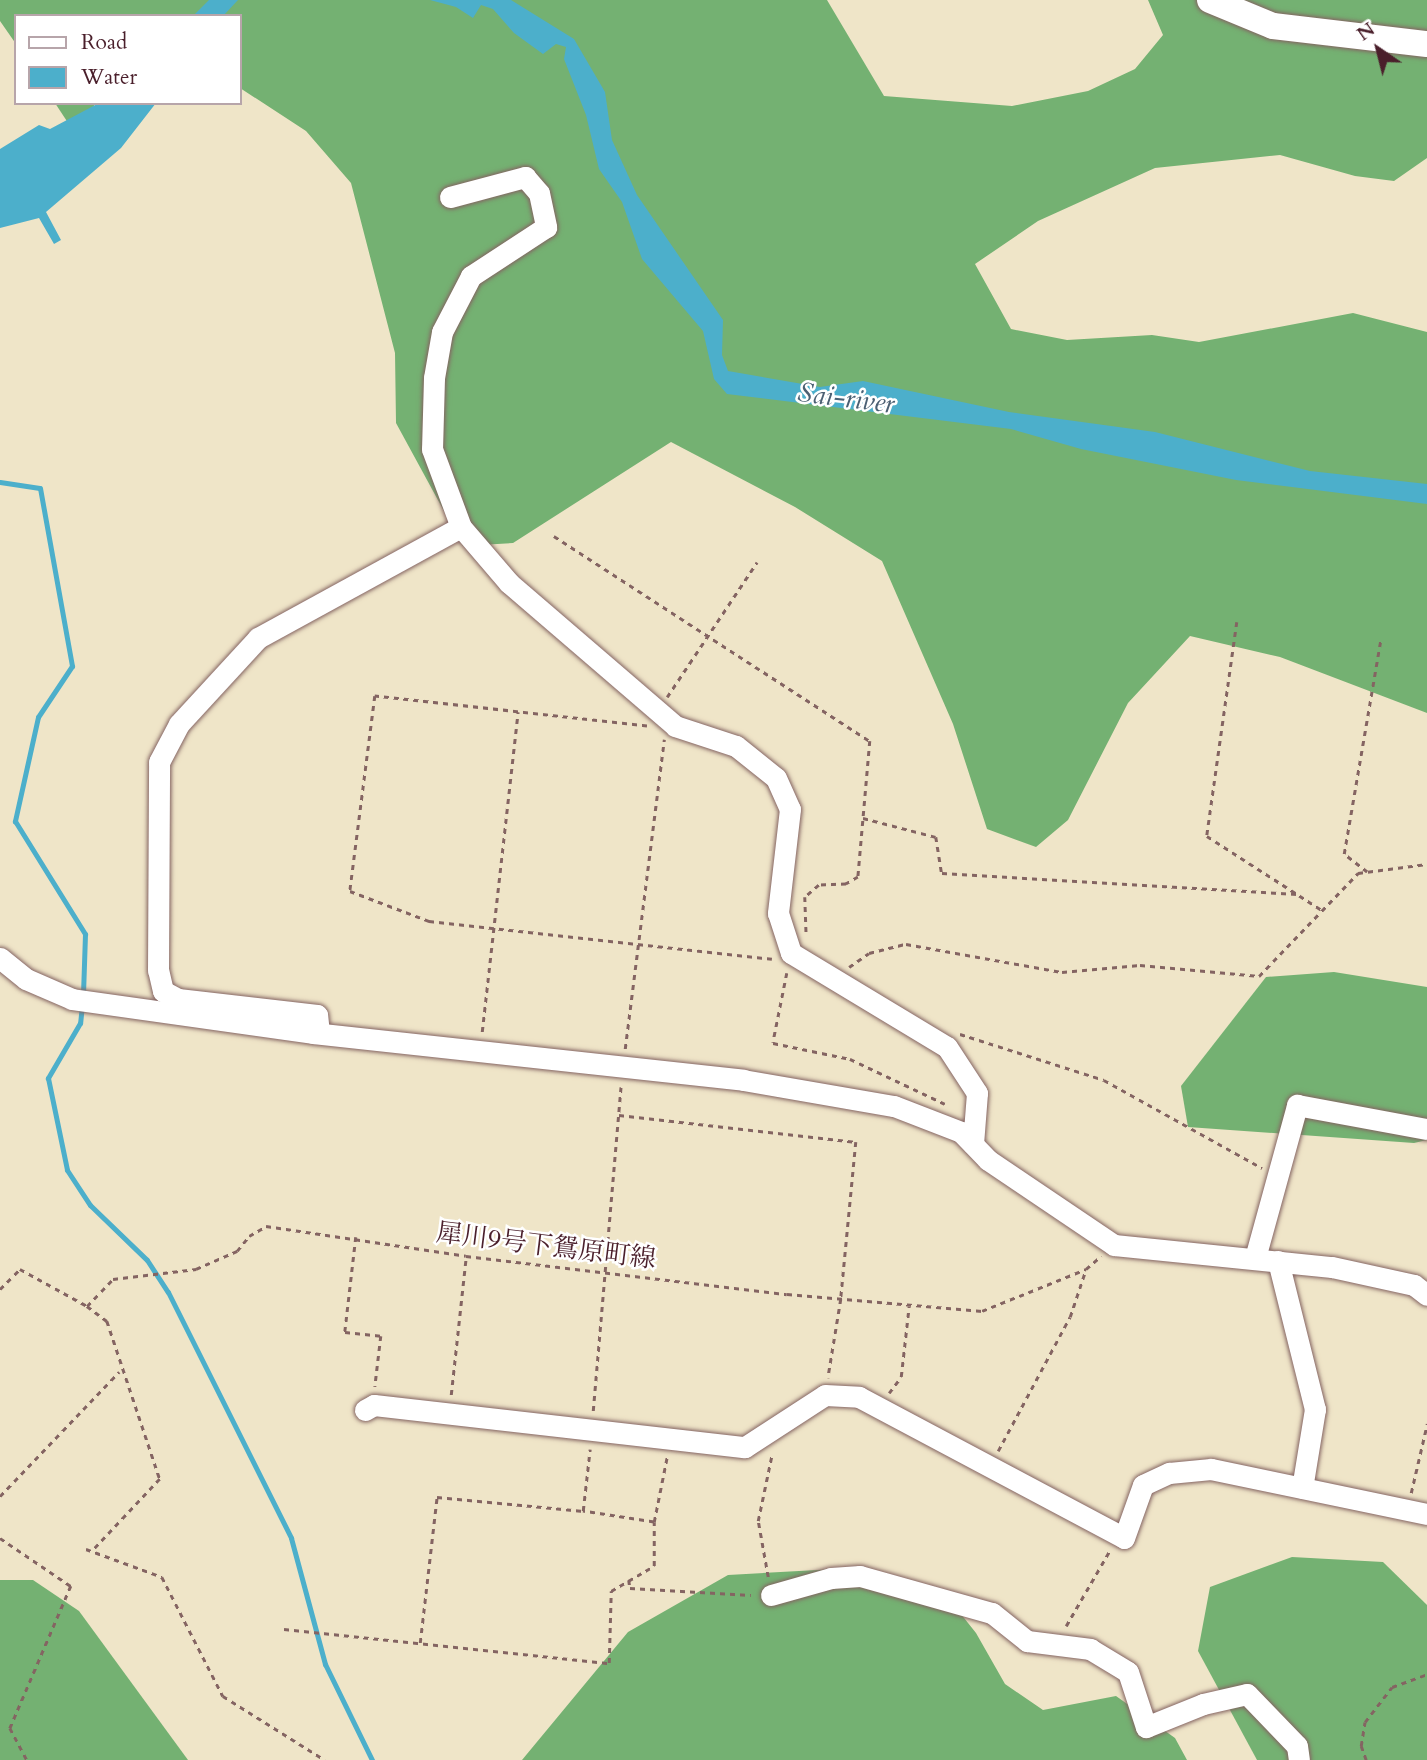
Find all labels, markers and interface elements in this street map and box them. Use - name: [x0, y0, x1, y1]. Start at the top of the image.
- legend: [14, 14, 242, 105]
- north arrow: [1343, 14, 1413, 84]
- text: N: [1352, 16, 1380, 47]
- text: Road: [81, 28, 127, 57]
- text: Water: [81, 63, 137, 92]
- water label: Sai-river: [796, 375, 896, 421]
- street label: 犀川9号下鴛原町線: [434, 1217, 658, 1275]

